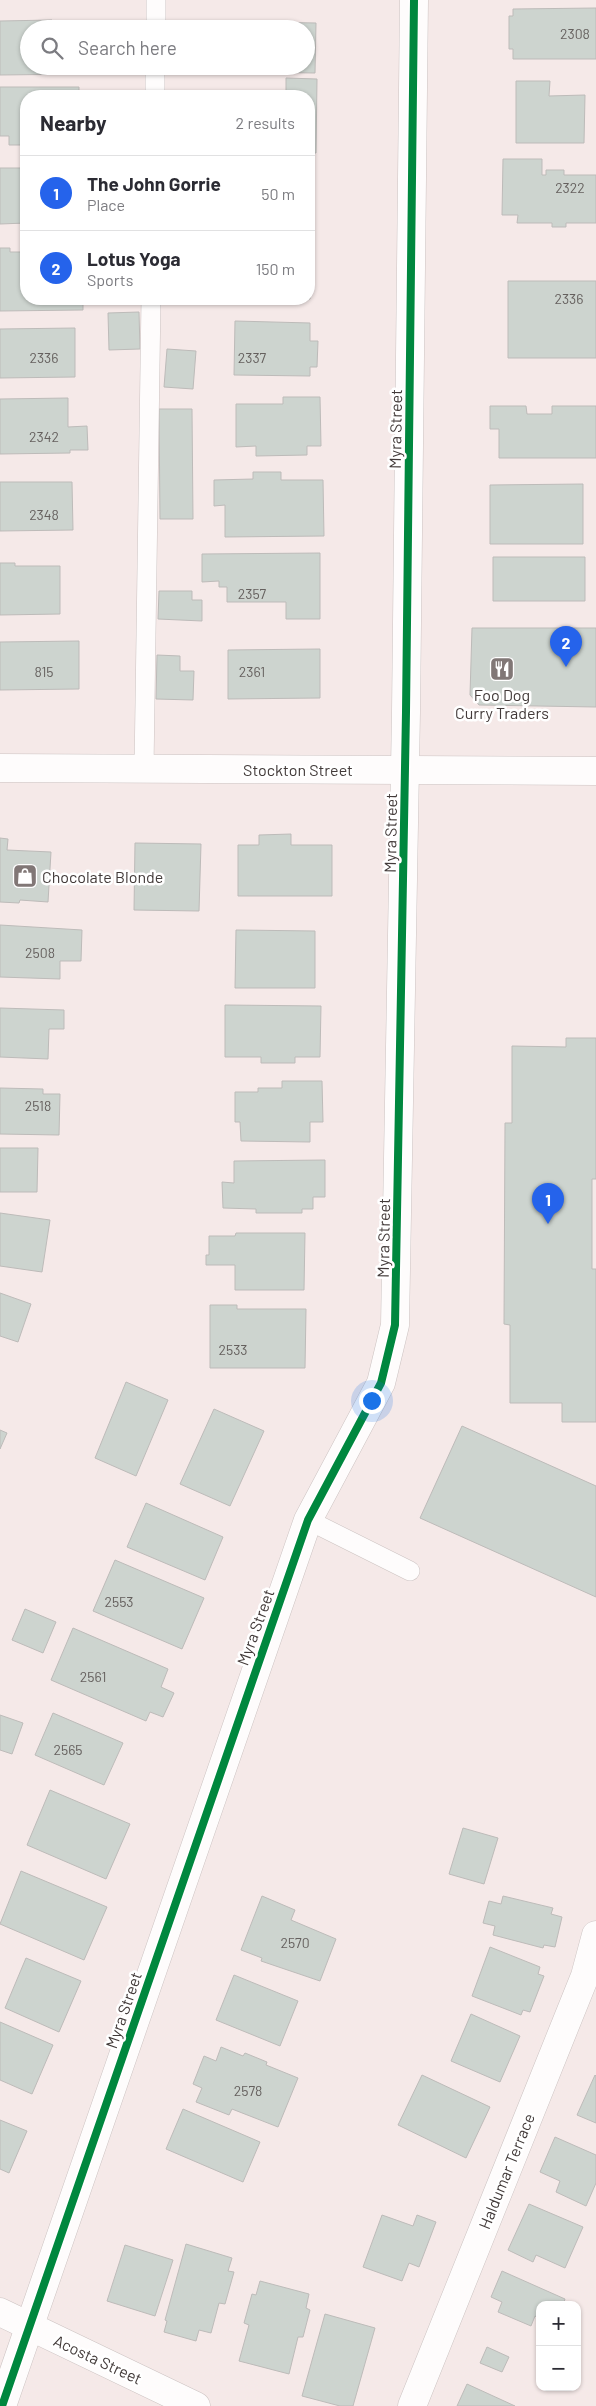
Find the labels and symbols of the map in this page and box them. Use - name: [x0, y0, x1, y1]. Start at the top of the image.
- house number: 2308: [560, 25, 590, 42]
- house number: 2322: [555, 179, 585, 196]
- house number: 2336: [554, 290, 584, 307]
- house number: 2336: [29, 349, 59, 366]
- house number: 2337: [238, 349, 267, 366]
- street label: Myra Street: [385, 389, 405, 469]
- house number: 2342: [29, 428, 59, 445]
- house number: 2348: [29, 506, 59, 523]
- house number: 2357: [238, 585, 267, 602]
- pin: 2: [550, 626, 582, 667]
- restaurant icon: Foo Dog Curry Traders: [489, 656, 515, 682]
- house number: 815: [35, 663, 54, 680]
- house number: 2361: [239, 663, 265, 680]
- place label: Foo Dog Curry Traders: [455, 685, 549, 722]
- street label: Stockton Street: [243, 760, 353, 779]
- street label: Myra Street: [380, 793, 400, 873]
- shop icon: Chocolate Blonde: [12, 863, 38, 889]
- place label: Chocolate Blonde: [42, 867, 163, 886]
- house number: 2508: [25, 944, 55, 961]
- house number: 2518: [25, 1097, 51, 1114]
- pin: 1: [532, 1183, 564, 1224]
- street label: Myra Street: [373, 1198, 393, 1278]
- house number: 2533: [218, 1341, 248, 1358]
- your location: [359, 1388, 385, 1414]
- street label: Myra Street: [232, 1586, 278, 1668]
- house number: 2553: [104, 1593, 134, 1610]
- house number: 2561: [80, 1668, 106, 1685]
- house number: 2565: [53, 1741, 83, 1758]
- house number: 2570: [280, 1934, 310, 1951]
- street label: Myra Street: [101, 1969, 145, 2051]
- house number: 2578: [234, 2082, 262, 2099]
- street label: Haldumar Terrace: [474, 2110, 538, 2232]
- street label: Acosta Street: [51, 2330, 145, 2388]

